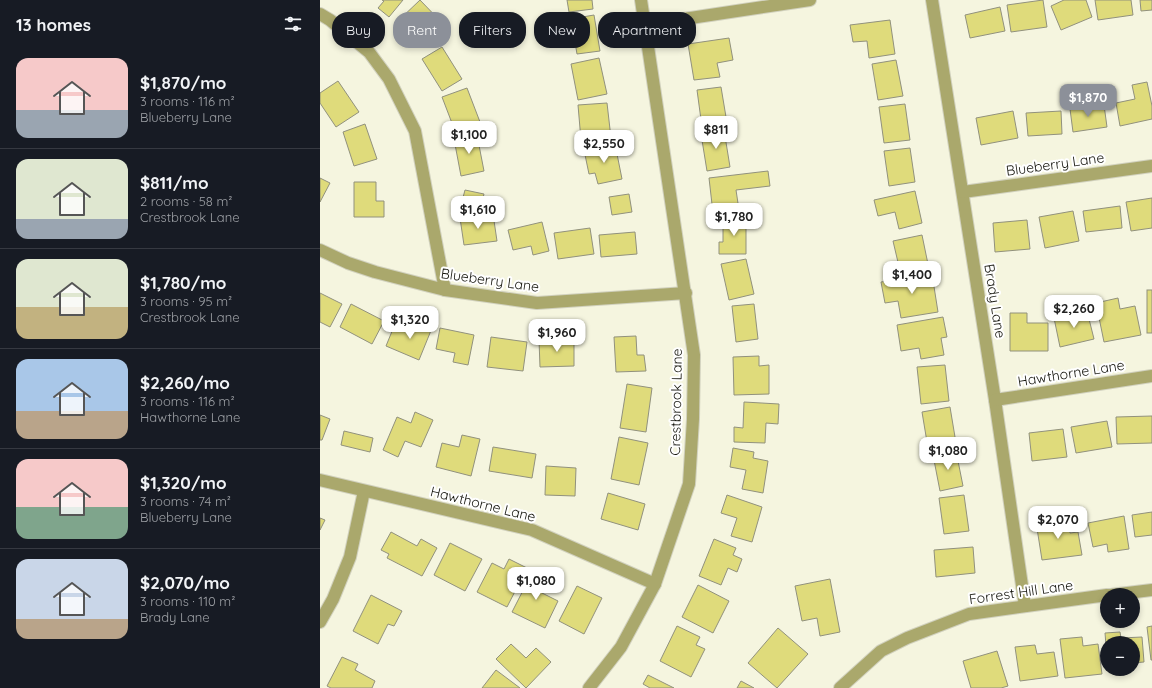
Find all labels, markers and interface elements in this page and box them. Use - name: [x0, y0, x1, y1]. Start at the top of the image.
- chip: Buy: [332, 12, 385, 48]
- chip: Rent: [393, 12, 451, 48]
- chip: Filters: [459, 12, 526, 48]
- chip: New: [534, 12, 590, 48]
- chip: Apartment: [598, 12, 696, 48]
- icon: filters: [282, 13, 304, 35]
- text: 13 homes: [16, 14, 91, 35]
- text: $1,870/mo: [140, 72, 226, 93]
- icon: home: [48, 74, 96, 122]
- pin: $1,870: [1055, 84, 1121, 118]
- text: $1,870: [1069, 89, 1107, 105]
- text: 3 rooms · 116 m²: [140, 93, 235, 109]
- text: Blueberry Lane: [140, 109, 232, 125]
- pin: $811: [692, 116, 740, 150]
- pin: $1,100: [436, 121, 502, 155]
- text: $811: [704, 121, 729, 137]
- text: $1,100: [451, 126, 487, 142]
- pin: $2,550: [571, 130, 637, 164]
- text: $2,550: [583, 135, 625, 151]
- street label: Blueberry Lane: [1005, 148, 1105, 180]
- text: $811/mo: [140, 172, 209, 193]
- icon: home: [48, 175, 96, 223]
- text: 2 rooms · 58 m²: [140, 193, 232, 209]
- pin: $1,610: [445, 196, 511, 230]
- text: $1,610: [460, 201, 496, 217]
- pin: $1,780: [701, 203, 767, 237]
- text: $1,780: [715, 208, 753, 224]
- text: Crestbrook Lane: [140, 209, 240, 225]
- pin: $1,400: [879, 261, 945, 295]
- street label: Brady Lane: [980, 263, 1010, 340]
- street label: Blueberry Lane: [440, 264, 540, 296]
- text: $1,400: [892, 266, 932, 282]
- text: $1,780/mo: [140, 272, 226, 293]
- icon: home: [48, 275, 96, 323]
- text: 3 rooms · 95 m²: [140, 293, 232, 309]
- pin: $2,260: [1041, 295, 1107, 329]
- text: $2,260: [1053, 300, 1095, 316]
- pin: $1,320: [377, 306, 443, 340]
- text: Crestbrook Lane: [140, 309, 240, 325]
- text: $1,320: [391, 311, 429, 327]
- pin: $1,960: [524, 319, 590, 353]
- text: $1,960: [538, 324, 576, 340]
- street label: Crestbrook Lane: [666, 348, 686, 456]
- street label: Hawthorne Lane: [1016, 356, 1126, 390]
- text: $2,260/mo: [140, 372, 230, 393]
- icon: home: [48, 375, 96, 423]
- text: 3 rooms · 116 m²: [140, 393, 235, 409]
- text: Hawthorne Lane: [140, 409, 240, 425]
- pin: $1,080: [915, 437, 981, 471]
- text: $1,080: [928, 442, 968, 458]
- text: $1,320/mo: [140, 472, 227, 493]
- icon: home: [48, 475, 96, 523]
- street label: Hawthorne Lane: [428, 482, 538, 526]
- text: 3 rooms · 74 m²: [140, 493, 231, 509]
- pin: $2,070: [1025, 506, 1091, 540]
- text: Blueberry Lane: [140, 509, 232, 525]
- text: $2,070: [1037, 511, 1079, 527]
- pin: $1,080: [503, 567, 569, 601]
- text: $2,070/mo: [140, 572, 230, 593]
- text: $1,080: [516, 572, 556, 588]
- icon: home: [48, 575, 96, 623]
- street label: Forrest Hill Lane: [968, 576, 1074, 608]
- map controls: [1100, 588, 1140, 676]
- button: +: [1100, 588, 1140, 628]
- text: 3 rooms · 110 m²: [140, 593, 235, 609]
- text: Brady Lane: [140, 609, 210, 625]
- button: −: [1100, 636, 1140, 676]

